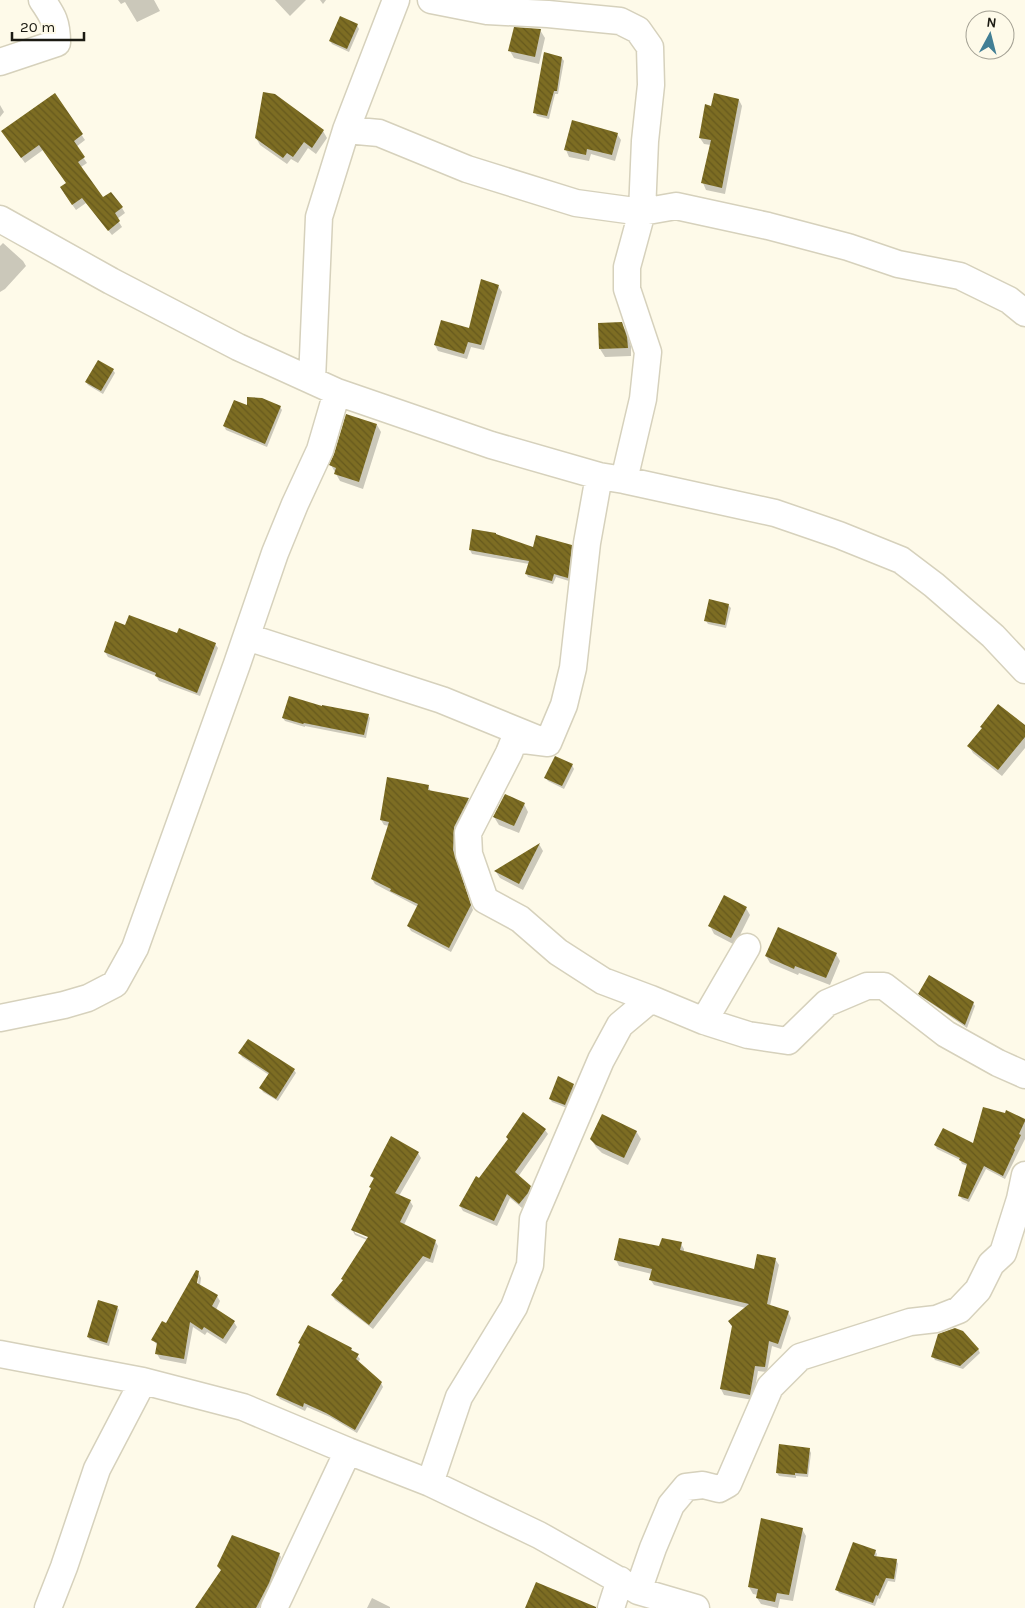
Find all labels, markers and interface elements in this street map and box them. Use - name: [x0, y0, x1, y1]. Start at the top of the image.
- scale bar: [12, 10, 85, 42]
- north arrow: [965, 10, 1015, 60]
- text: N: [986, 14, 998, 32]
- text: 20 m: [20, 18, 55, 36]

